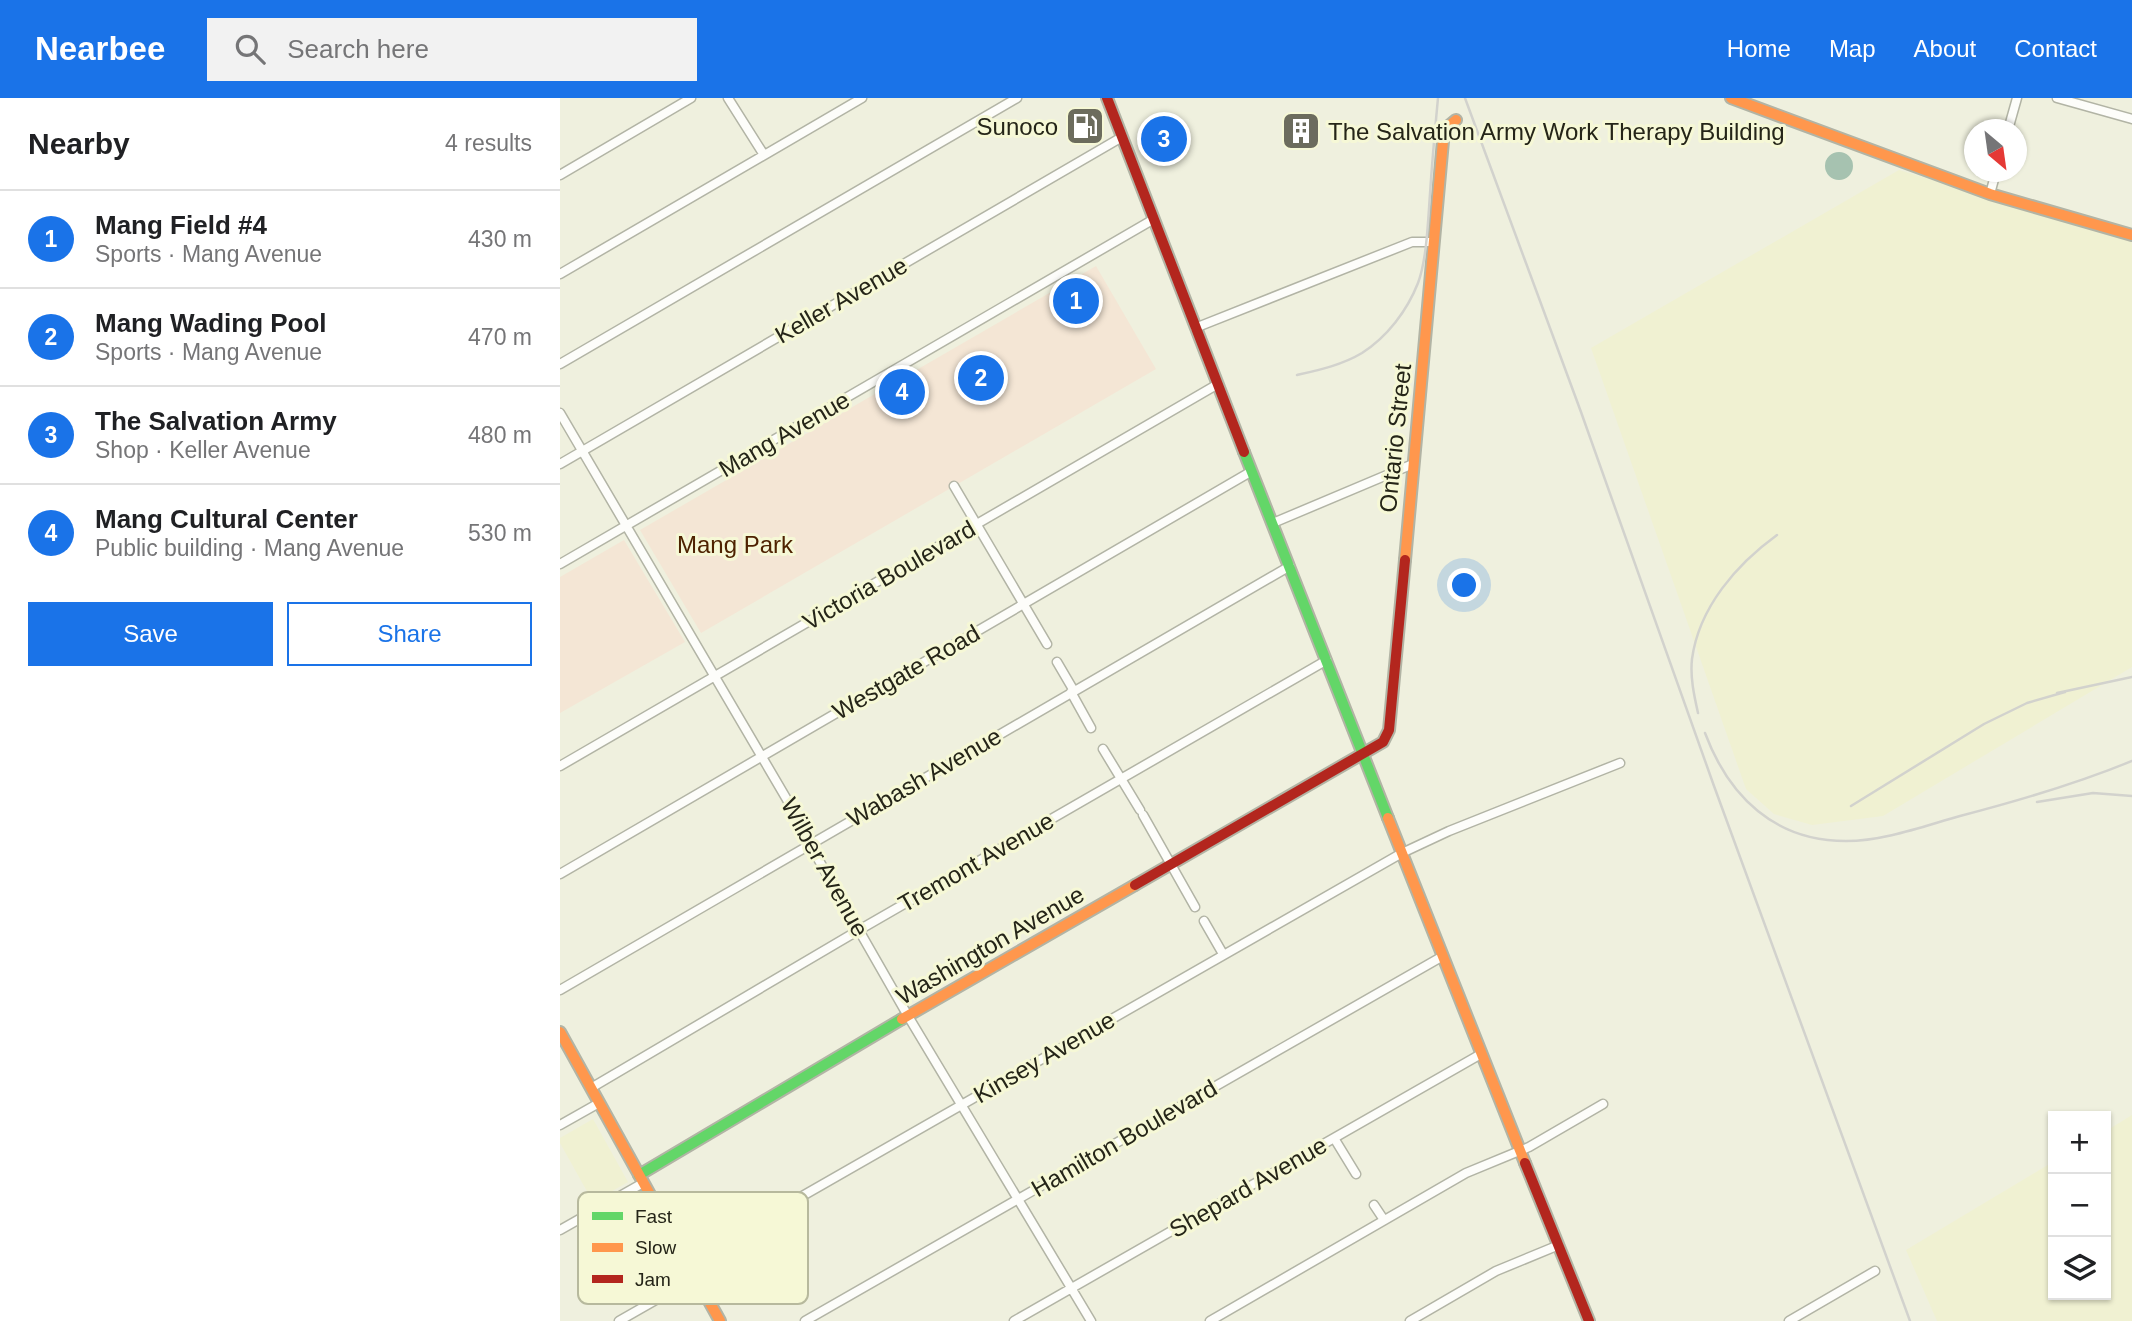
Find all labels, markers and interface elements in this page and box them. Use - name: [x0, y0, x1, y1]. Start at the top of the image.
- search box: [207, 18, 697, 81]
- text: Nearbee: [35, 30, 165, 67]
- icon: search: [231, 30, 269, 68]
- text: Search here: [287, 34, 429, 64]
- text: Home: [1727, 35, 1791, 62]
- text: Map: [1829, 35, 1876, 62]
- text: About: [1914, 35, 1976, 62]
- text: Contact: [2014, 35, 2097, 62]
- fuel station icon: Sunoco: [1064, 105, 1106, 147]
- building icon: The Salvation Army Work Therapy Building: [1280, 110, 1322, 152]
- place label: Sunoco: [977, 113, 1058, 140]
- pin: 3: [1141, 113, 1187, 165]
- place label: The Salvation Army Work Therapy Building: [1328, 118, 1785, 145]
- north arrow: [1964, 119, 2027, 182]
- text: Nearby: [28, 127, 130, 160]
- text: 4 results: [445, 130, 532, 156]
- text: Mang Field #4: [95, 210, 267, 240]
- text: 1: [45, 226, 57, 252]
- text: 430 m: [468, 226, 532, 252]
- text: Sports · Mang Avenue: [95, 241, 322, 267]
- street label: Keller Avenue: [770, 251, 912, 349]
- pin: 1: [1053, 275, 1099, 327]
- text: Mang Wading Pool: [95, 308, 327, 338]
- text: 2: [45, 324, 57, 350]
- text: 470 m: [468, 324, 532, 350]
- text: Sports · Mang Avenue: [95, 339, 322, 365]
- pin: 2: [958, 352, 1004, 404]
- street label: Ontario Street: [1374, 362, 1416, 514]
- pin: 4: [879, 366, 925, 418]
- street label: Mang Avenue: [714, 386, 854, 482]
- text: The Salvation Army: [95, 406, 337, 436]
- text: 3: [45, 422, 57, 448]
- text: 480 m: [468, 422, 532, 448]
- text: Shop · Keller Avenue: [95, 437, 311, 463]
- text: Mang Cultural Center: [95, 504, 358, 534]
- street label: Victoria Boulevard: [798, 515, 980, 635]
- text: 4: [45, 520, 57, 546]
- text: 530 m: [468, 520, 532, 546]
- park label: Mang Park: [677, 531, 794, 558]
- text: Public building · Mang Avenue: [95, 535, 404, 561]
- your location: [1447, 568, 1481, 602]
- button: Save: [28, 602, 273, 666]
- button: Share: [287, 602, 532, 666]
- street label: Westgate Road: [828, 619, 984, 725]
- street label: Wabash Avenue: [842, 722, 1006, 832]
- street label: Wilber Avenue: [776, 793, 874, 941]
- street label: Tremont Avenue: [894, 807, 1058, 917]
- street label: Washington Avenue: [891, 880, 1089, 1010]
- street label: Kinsey Avenue: [969, 1006, 1119, 1108]
- street label: Hamilton Boulevard: [1027, 1074, 1221, 1202]
- map controls: [2048, 1111, 2111, 1300]
- button: +: [2048, 1111, 2111, 1174]
- street label: Shepard Avenue: [1165, 1131, 1331, 1243]
- button: −: [2048, 1174, 2111, 1237]
- legend: [578, 1192, 808, 1304]
- text: Fast: [635, 1206, 673, 1227]
- text: Slow: [635, 1237, 676, 1258]
- button: layers: [2048, 1237, 2111, 1300]
- text: Jam: [635, 1269, 671, 1290]

